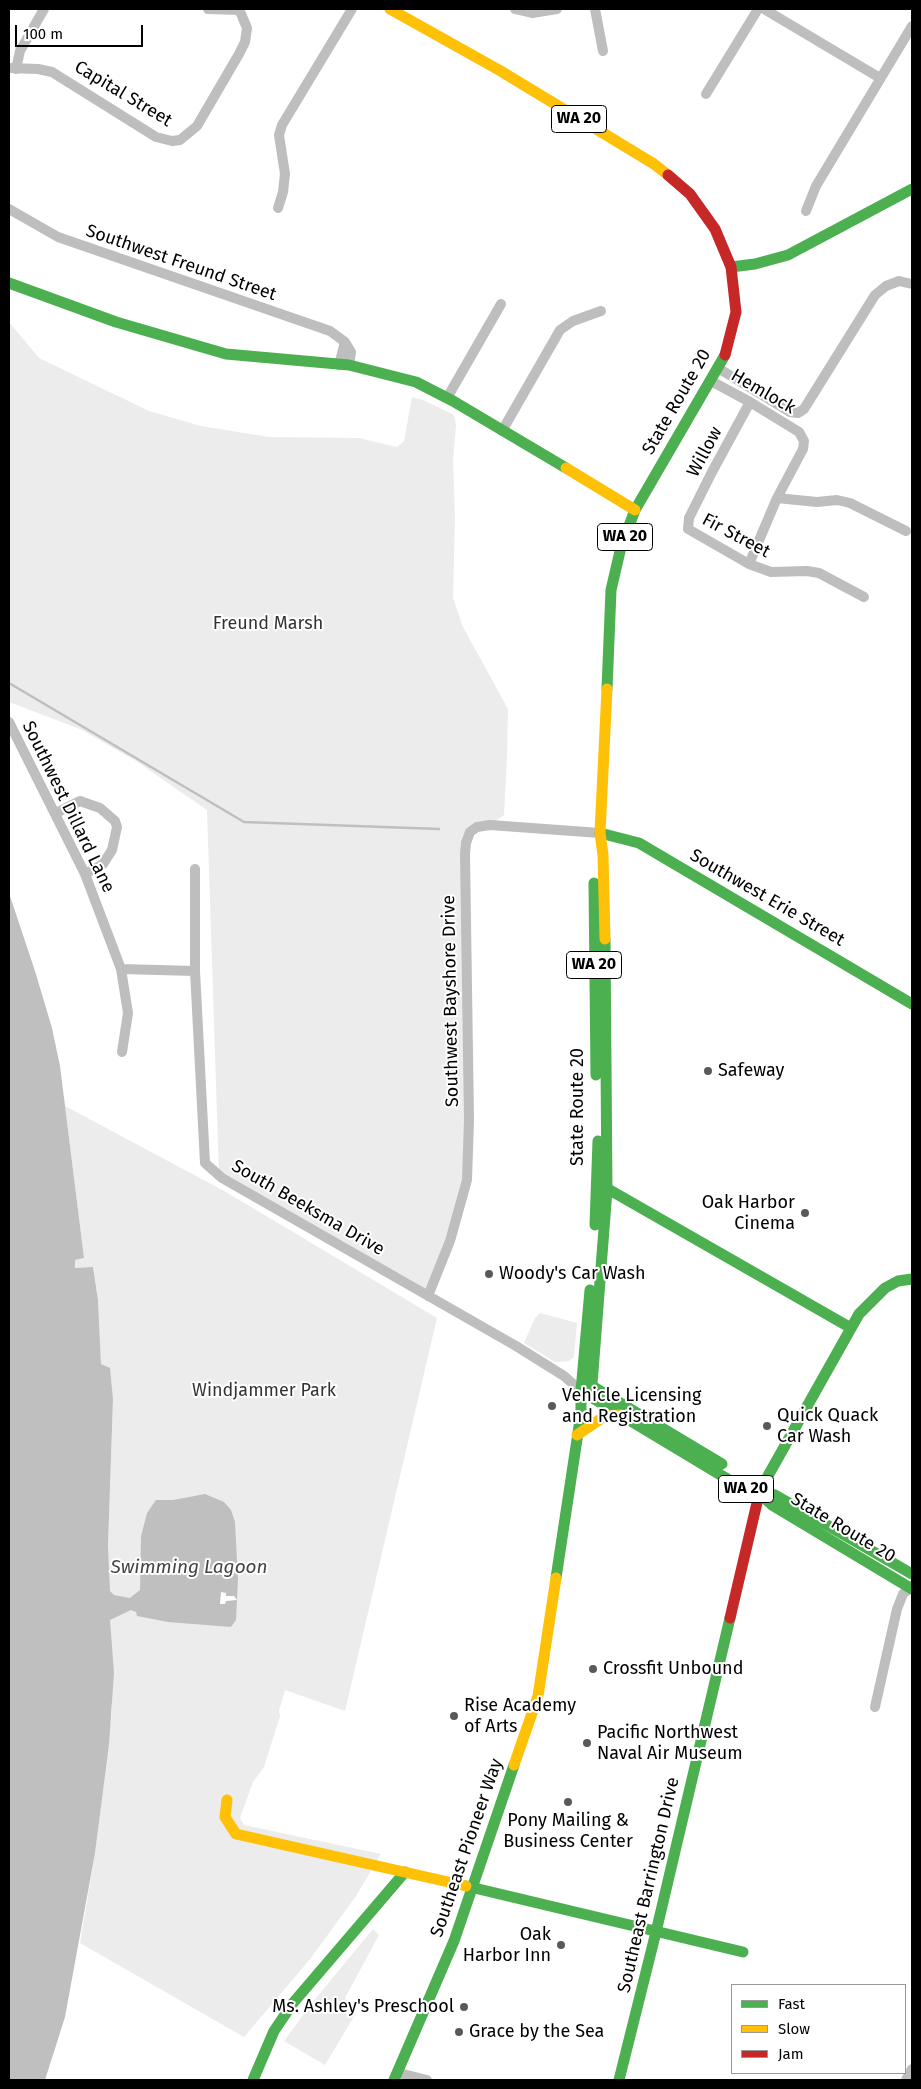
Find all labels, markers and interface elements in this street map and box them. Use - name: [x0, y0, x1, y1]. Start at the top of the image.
- scale bar: [18, 15, 145, 47]
- text: 100 m: [23, 25, 63, 43]
- street label: Capital Street: [70, 56, 176, 132]
- road number: WA 20: [552, 106, 606, 132]
- street label: Southwest Freund Street: [83, 220, 279, 306]
- street label: State Route 20: [638, 345, 716, 459]
- street label: Hemlock: [727, 365, 799, 419]
- street label: Willow: [683, 423, 727, 481]
- street label: Fir Street: [698, 509, 774, 563]
- road number: WA 20: [598, 524, 652, 550]
- park label: Freund Marsh: [213, 613, 323, 635]
- street label: Southwest Dillard Lane: [17, 718, 119, 896]
- street label: Southwest Erie Street: [686, 845, 848, 951]
- street label: Southwest Bayshore Drive: [438, 895, 464, 1107]
- road number: WA 20: [566, 952, 622, 978]
- street label: State Route 20: [567, 1048, 589, 1166]
- place label: Safeway: [718, 1060, 784, 1082]
- marker: Safeway: [702, 1065, 714, 1077]
- street label: South Beeksma Drive: [228, 1155, 388, 1261]
- place label: Oak Harbor Cinema: [702, 1192, 795, 1234]
- marker: Oak Harbor Cinema: [799, 1207, 811, 1219]
- place label: Woody's Car Wash: [499, 1263, 646, 1285]
- marker: Woody's Car Wash: [483, 1268, 495, 1280]
- park label: Windjammer Park: [192, 1380, 336, 1402]
- place label: Vehicle Licensing and Registration: [562, 1385, 701, 1428]
- marker: Vehicle Licensing and Registration: [546, 1400, 558, 1412]
- place label: Quick Quack Car Wash: [777, 1405, 878, 1448]
- marker: Quick Quack Car Wash: [761, 1420, 773, 1432]
- road number: WA 20: [718, 1476, 774, 1502]
- street label: State Route 20: [787, 1488, 899, 1568]
- water label: Swimming Lagoon: [110, 1557, 268, 1579]
- place label: Crossfit Unbound: [603, 1658, 743, 1680]
- marker: Crossfit Unbound: [587, 1663, 599, 1675]
- place label: Rise Academy of Arts: [464, 1695, 576, 1738]
- marker: Rise Academy of Arts: [448, 1710, 460, 1722]
- place label: Pacific Northwest Naval Air Museum: [597, 1722, 743, 1765]
- marker: Pacific Northwest Naval Air Museum: [581, 1737, 593, 1749]
- street label: Southeast Pioneer Way: [426, 1756, 508, 1940]
- street label: Southeast Barrington Drive: [614, 1775, 684, 1995]
- marker: Pony Mailing & Business Center: [562, 1796, 574, 1808]
- place label: Pony Mailing & Business Center: [503, 1810, 633, 1852]
- place label: Oak Harbor Inn: [463, 1924, 551, 1966]
- marker: Oak Harbor Inn: [555, 1939, 567, 1951]
- legend: [731, 1984, 906, 2074]
- text: Fast: [778, 1995, 805, 2013]
- place label: Ms. Ashley's Preschool: [272, 1996, 454, 2018]
- marker: Ms. Ashley's Preschool: [458, 2001, 470, 2013]
- text: Slow: [778, 2020, 810, 2038]
- place label: Grace by the Sea: [469, 2021, 604, 2043]
- marker: Grace by the Sea: [453, 2026, 465, 2038]
- text: Jam: [778, 2045, 804, 2063]

